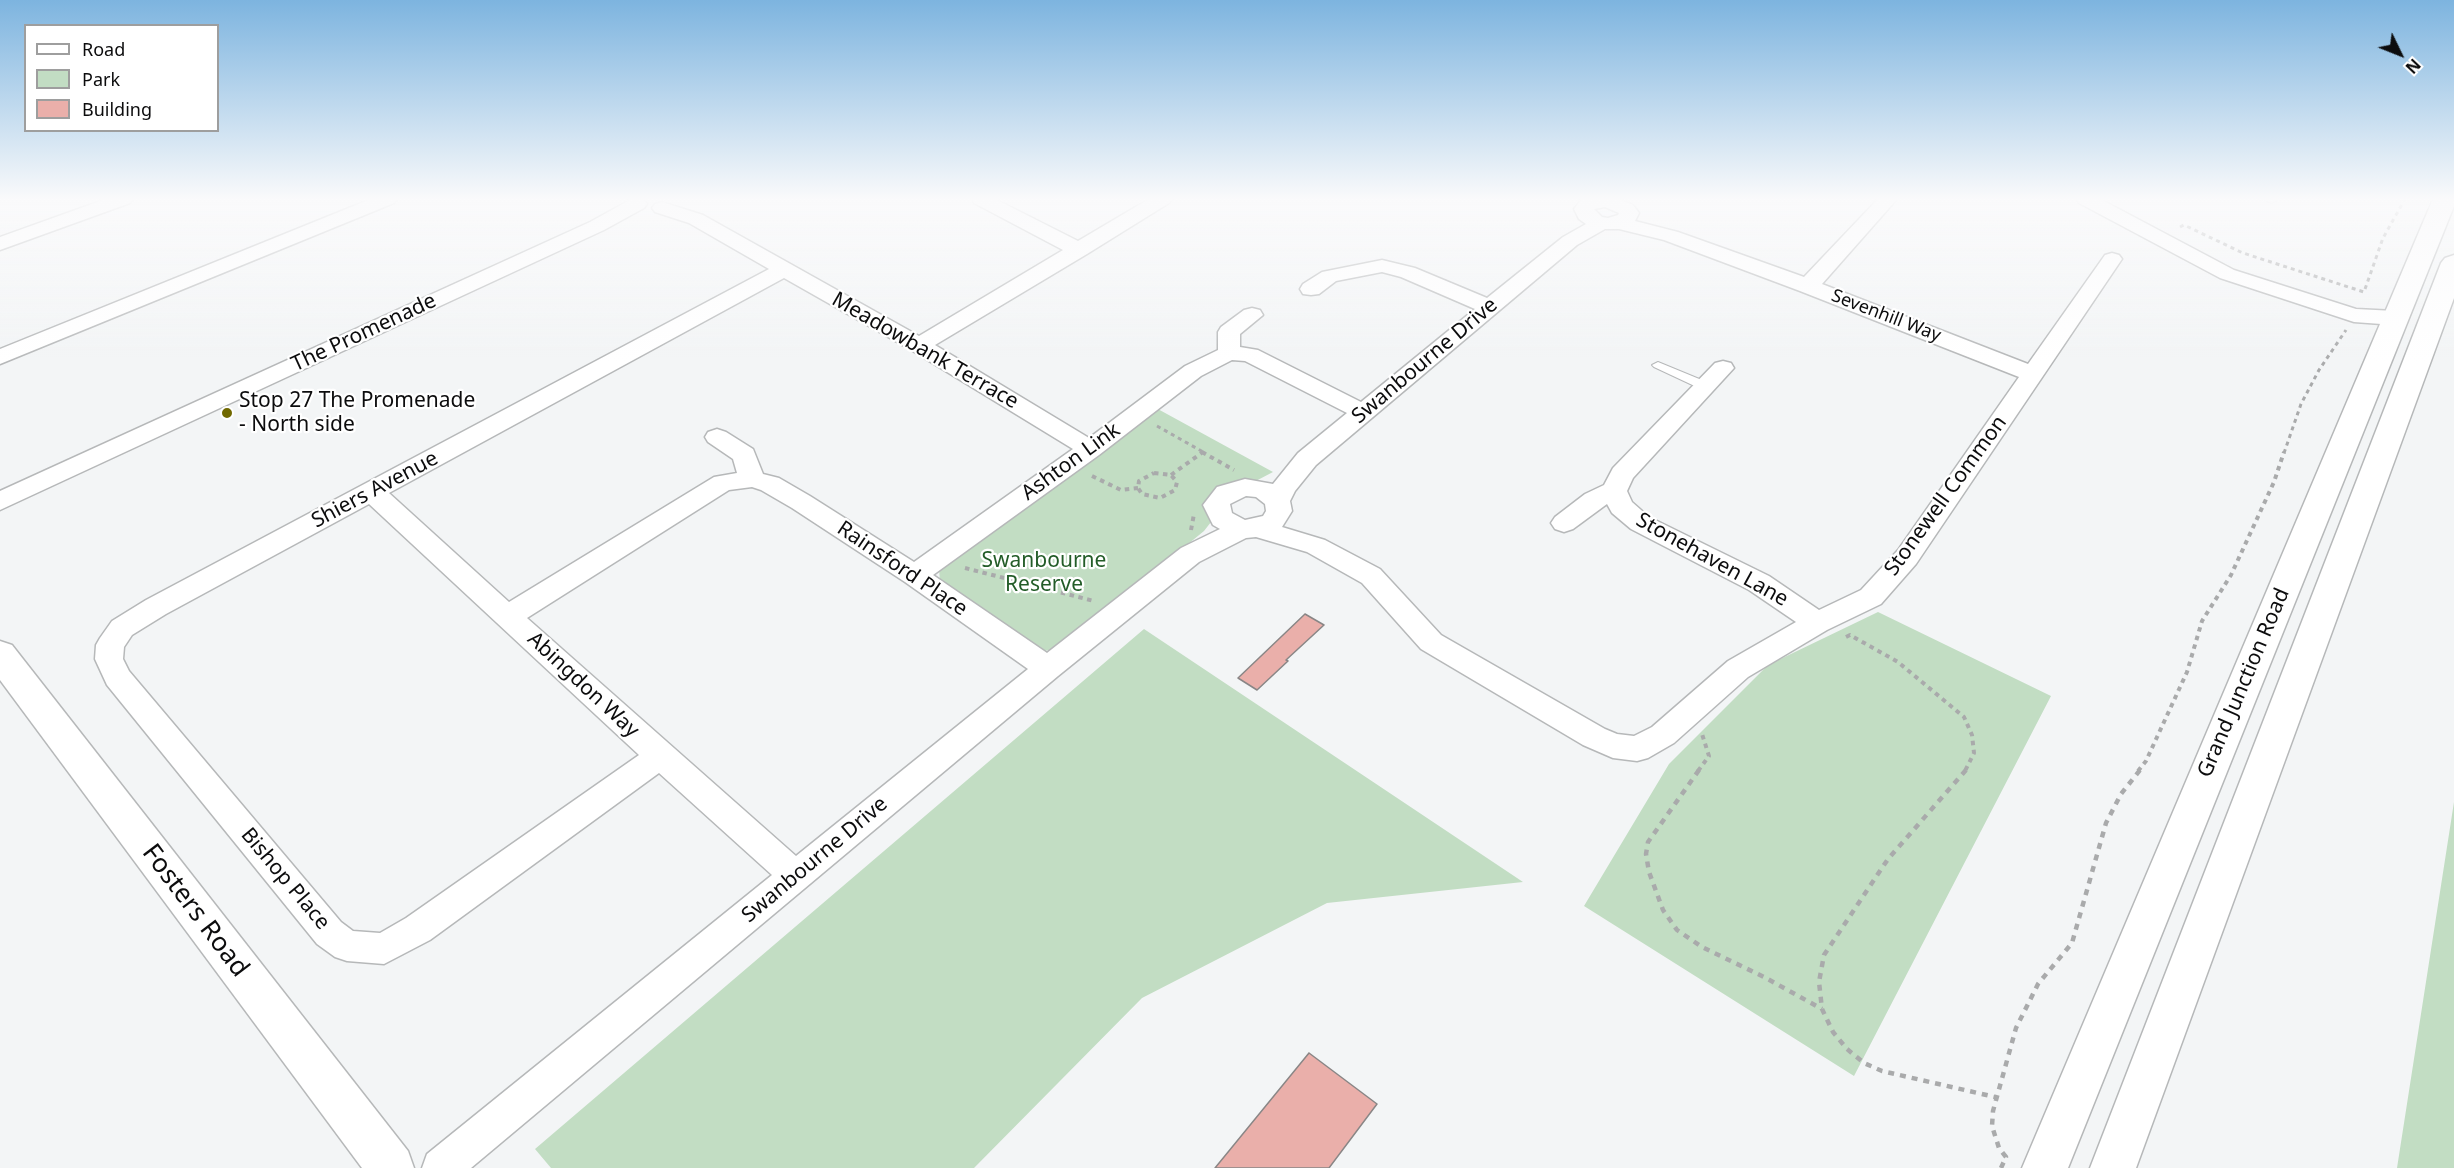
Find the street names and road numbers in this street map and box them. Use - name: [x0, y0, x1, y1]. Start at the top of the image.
- street label: Sevenhill Way: [1828, 285, 1944, 347]
- street label: Meadowbank Terrace: [827, 287, 1023, 415]
- street label: The Promenade: [288, 288, 440, 378]
- street label: Swanbourne Drive: [1347, 293, 1503, 429]
- street label: Stonewell Common: [1879, 411, 2013, 581]
- street label: Ashton Link: [1017, 418, 1125, 506]
- street label: Shiers Avenue: [307, 446, 443, 534]
- street label: Stonehaven Lane: [1632, 508, 1792, 612]
- street label: Rainsford Place: [832, 516, 972, 622]
- street label: Grand Junction Road: [2193, 585, 2295, 781]
- street label: Abingdon Way: [522, 627, 644, 743]
- street label: Swanbourne Drive: [737, 792, 893, 928]
- street label: Bishop Place: [235, 823, 335, 935]
- street label: Fosters Road: [135, 838, 255, 984]

